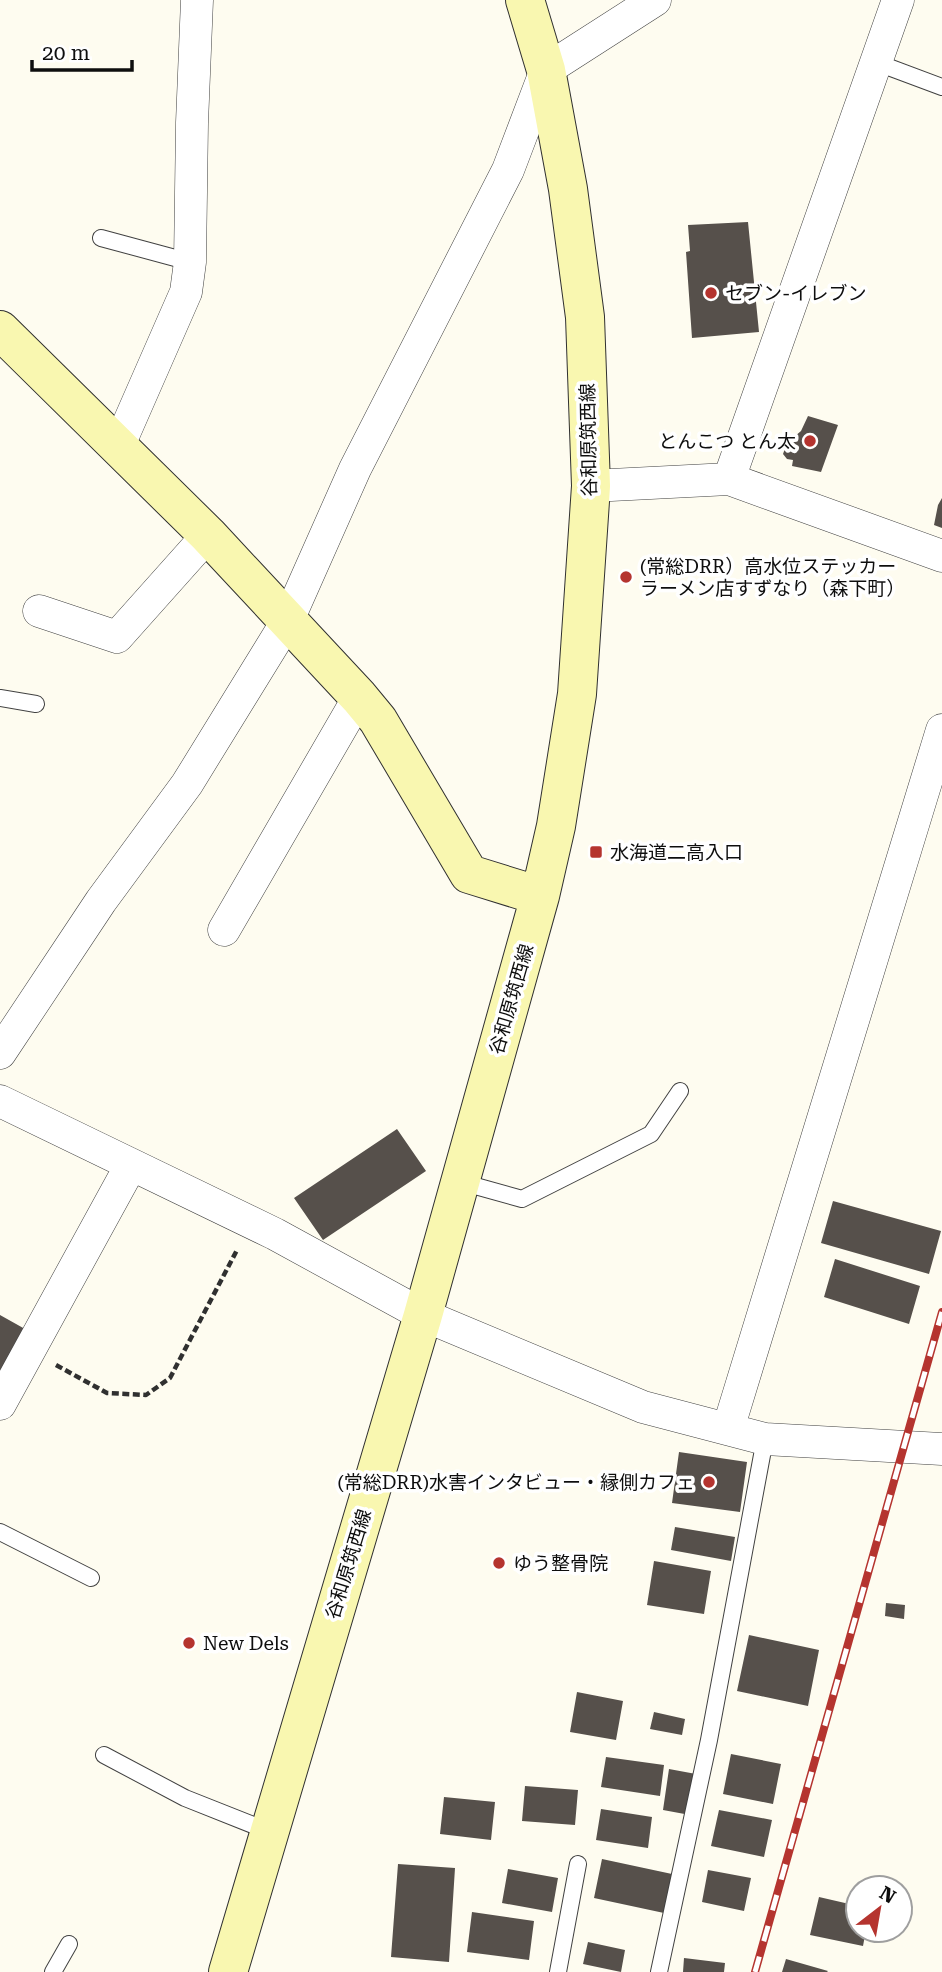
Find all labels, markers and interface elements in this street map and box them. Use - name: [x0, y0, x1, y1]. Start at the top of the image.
- scale bar: [32, 28, 131, 72]
- text: 20 m: [42, 41, 90, 65]
- place label: セブン-イレブン: [725, 282, 866, 305]
- marker: セブン-イレブン: [703, 285, 719, 301]
- street label: 谷和原筑西線: [576, 383, 601, 497]
- place label: とんこつ とん太: [658, 430, 796, 453]
- marker: とんこつ とん太: [802, 433, 818, 449]
- place label: (常総DRR）高水位ステッカー ラーメン店すずなり（森下町）: [640, 555, 905, 600]
- marker: (常総DRR）高水位ステッカー ラーメン店すずなり（森下町）: [618, 569, 634, 585]
- place label: 水海道二高入口: [610, 841, 743, 864]
- marker: 水海道二高入口: [588, 844, 604, 860]
- street label: 谷和原筑西線: [485, 941, 538, 1057]
- place label: (常総DRR)水害インタビュー・縁側カフェ: [337, 1471, 695, 1494]
- marker: (常総DRR)水害インタビュー・縁側カフェ: [701, 1474, 717, 1490]
- street label: 谷和原筑西線: [321, 1506, 376, 1622]
- place label: ゆう整骨院: [513, 1552, 608, 1575]
- marker: ゆう整骨院: [491, 1555, 507, 1571]
- place label: New Dels: [203, 1632, 289, 1655]
- marker: New Dels: [181, 1635, 197, 1651]
- north arrow: [844, 1874, 914, 1944]
- text: N: [875, 1881, 900, 1909]

